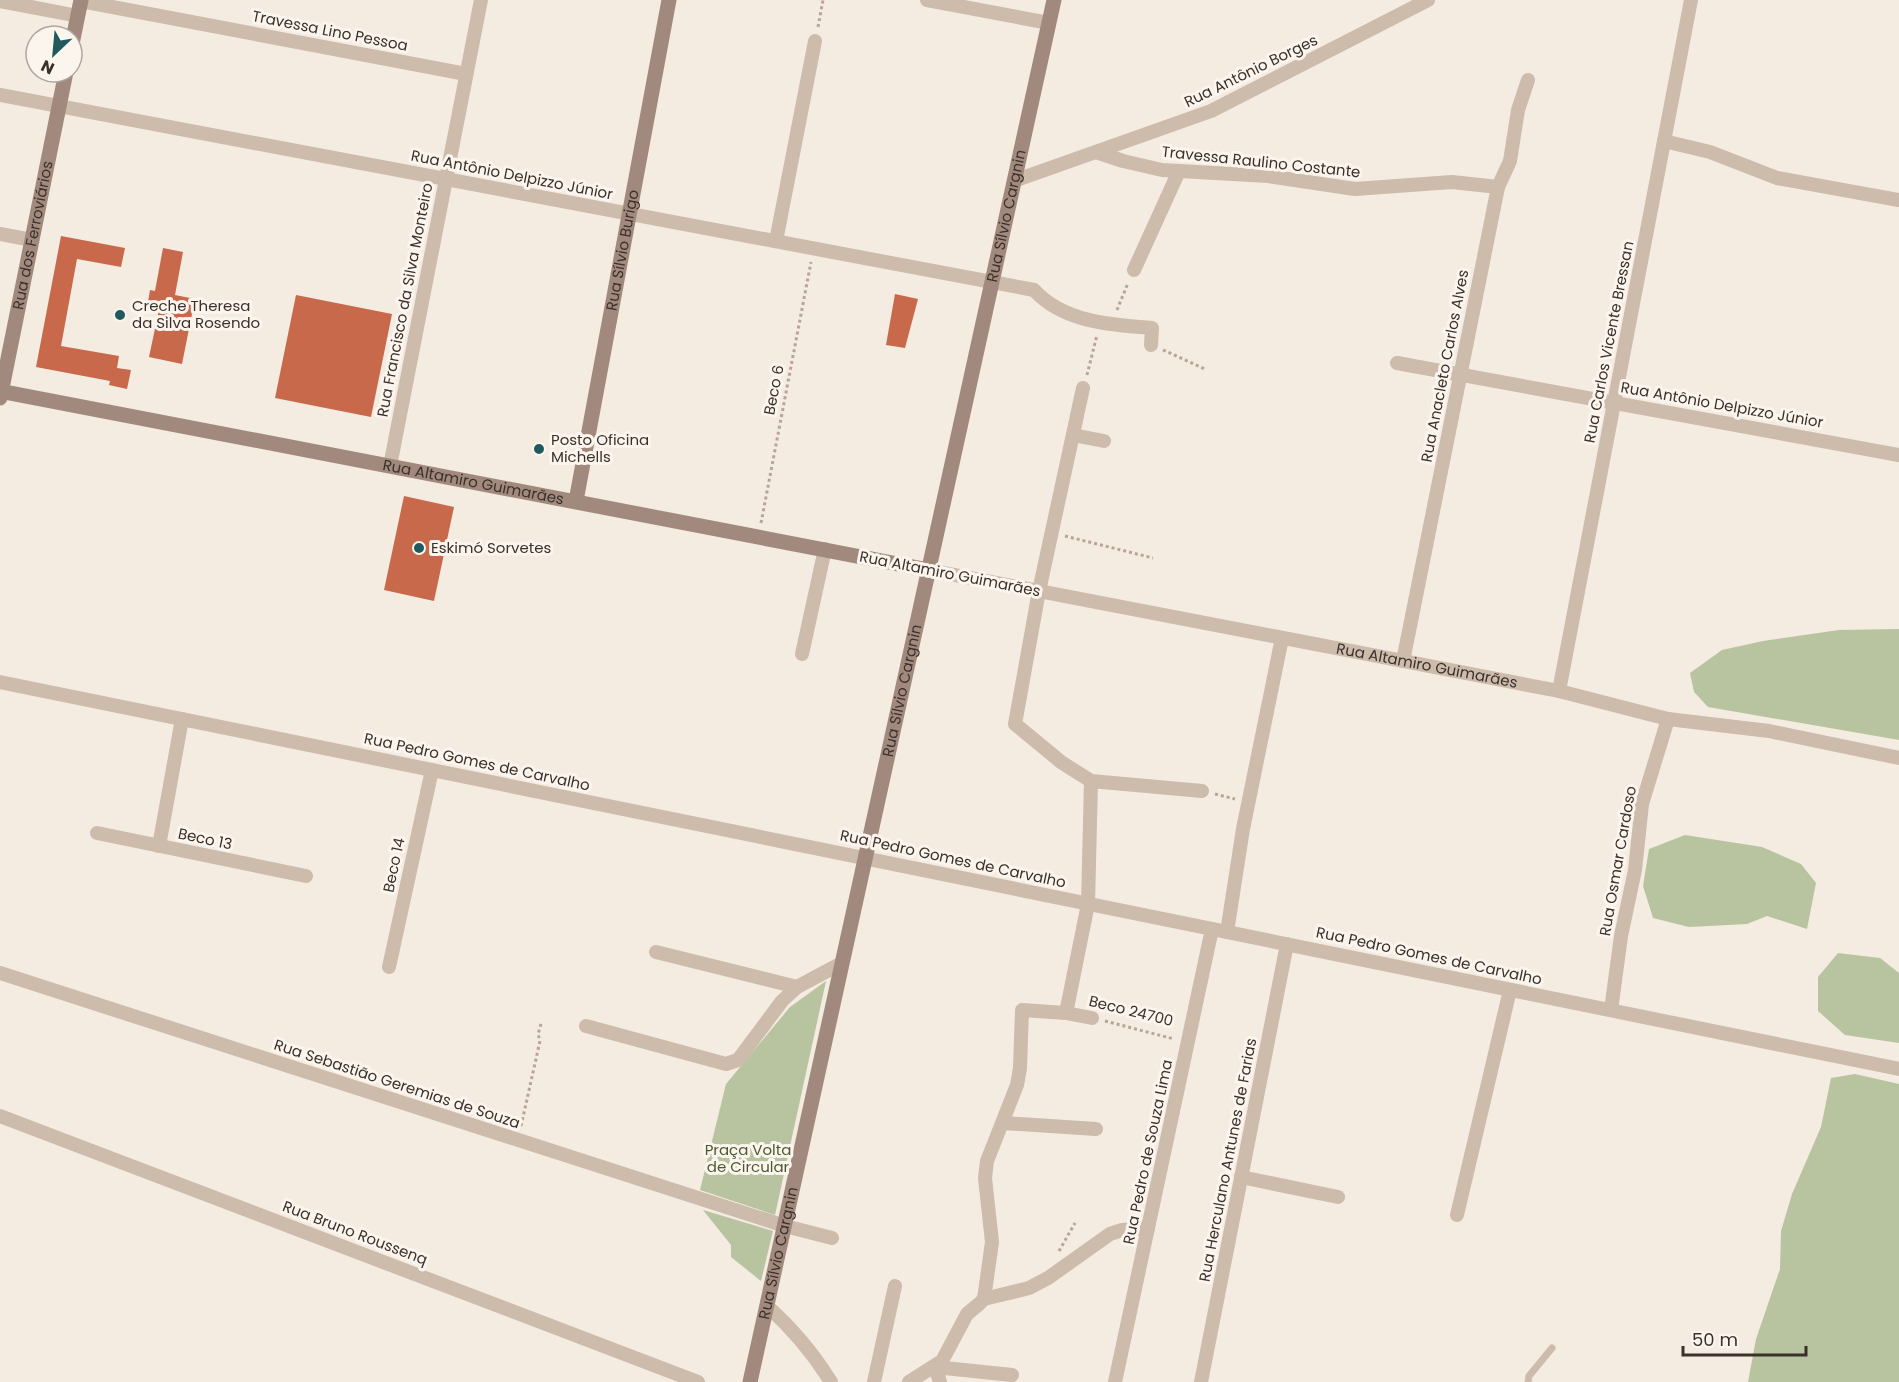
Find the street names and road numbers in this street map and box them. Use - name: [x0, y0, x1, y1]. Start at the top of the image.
- street label: Travessa Lino Pessoa: [250, 5, 410, 56]
- street label: Rua Antônio Borges: [1180, 29, 1321, 112]
- street label: Travessa Raulino Costante: [1161, 141, 1362, 182]
- street label: Rua Antônio Delpizzo Júnior: [409, 145, 615, 204]
- street label: Rua Sílvio Cargnin: [981, 147, 1031, 284]
- street label: Rua dos Ferroviários: [7, 159, 58, 311]
- street label: Rua Francisco da Silva Monteiro: [372, 181, 438, 419]
- street label: Rua Sílvio Burigo: [601, 188, 644, 312]
- street label: Rua Carlos Vicente Bressan: [1579, 239, 1638, 445]
- street label: Rua Anacleto Carlos Alves: [1416, 268, 1474, 464]
- street label: Beco 6: [758, 363, 789, 417]
- street label: Rua Antônio Delpizzo Júnior: [1619, 376, 1825, 433]
- street label: Rua Altamiro Guimarães: [381, 454, 566, 509]
- street label: Rua Altamiro Guimarães: [858, 546, 1043, 601]
- street label: Rua Sílvio Cargnin: [877, 622, 926, 759]
- street label: Rua Altamiro Guimarães: [1335, 637, 1520, 693]
- street label: Rua Pedro Gomes de Carvalho: [362, 727, 592, 796]
- street label: Rua Osmar Cardoso: [1594, 784, 1641, 938]
- street label: Beco 13: [176, 823, 234, 854]
- street label: Rua Pedro Gomes de Carvalho: [838, 824, 1068, 893]
- street label: Beco 14: [377, 836, 410, 894]
- street label: Rua Pedro Gomes de Carvalho: [1314, 921, 1544, 990]
- street label: Beco 24700: [1087, 990, 1176, 1031]
- street label: Rua Sebastião Geremias de Souza: [272, 1034, 523, 1133]
- street label: Rua Herculano Antunes de Farias: [1194, 1036, 1261, 1284]
- street label: Rua Pedro de Souza Lima: [1118, 1058, 1177, 1246]
- street label: Rua Sílvio Cargnin: [753, 1185, 803, 1321]
- street label: Rua Bruno Roussenq: [280, 1195, 431, 1270]

